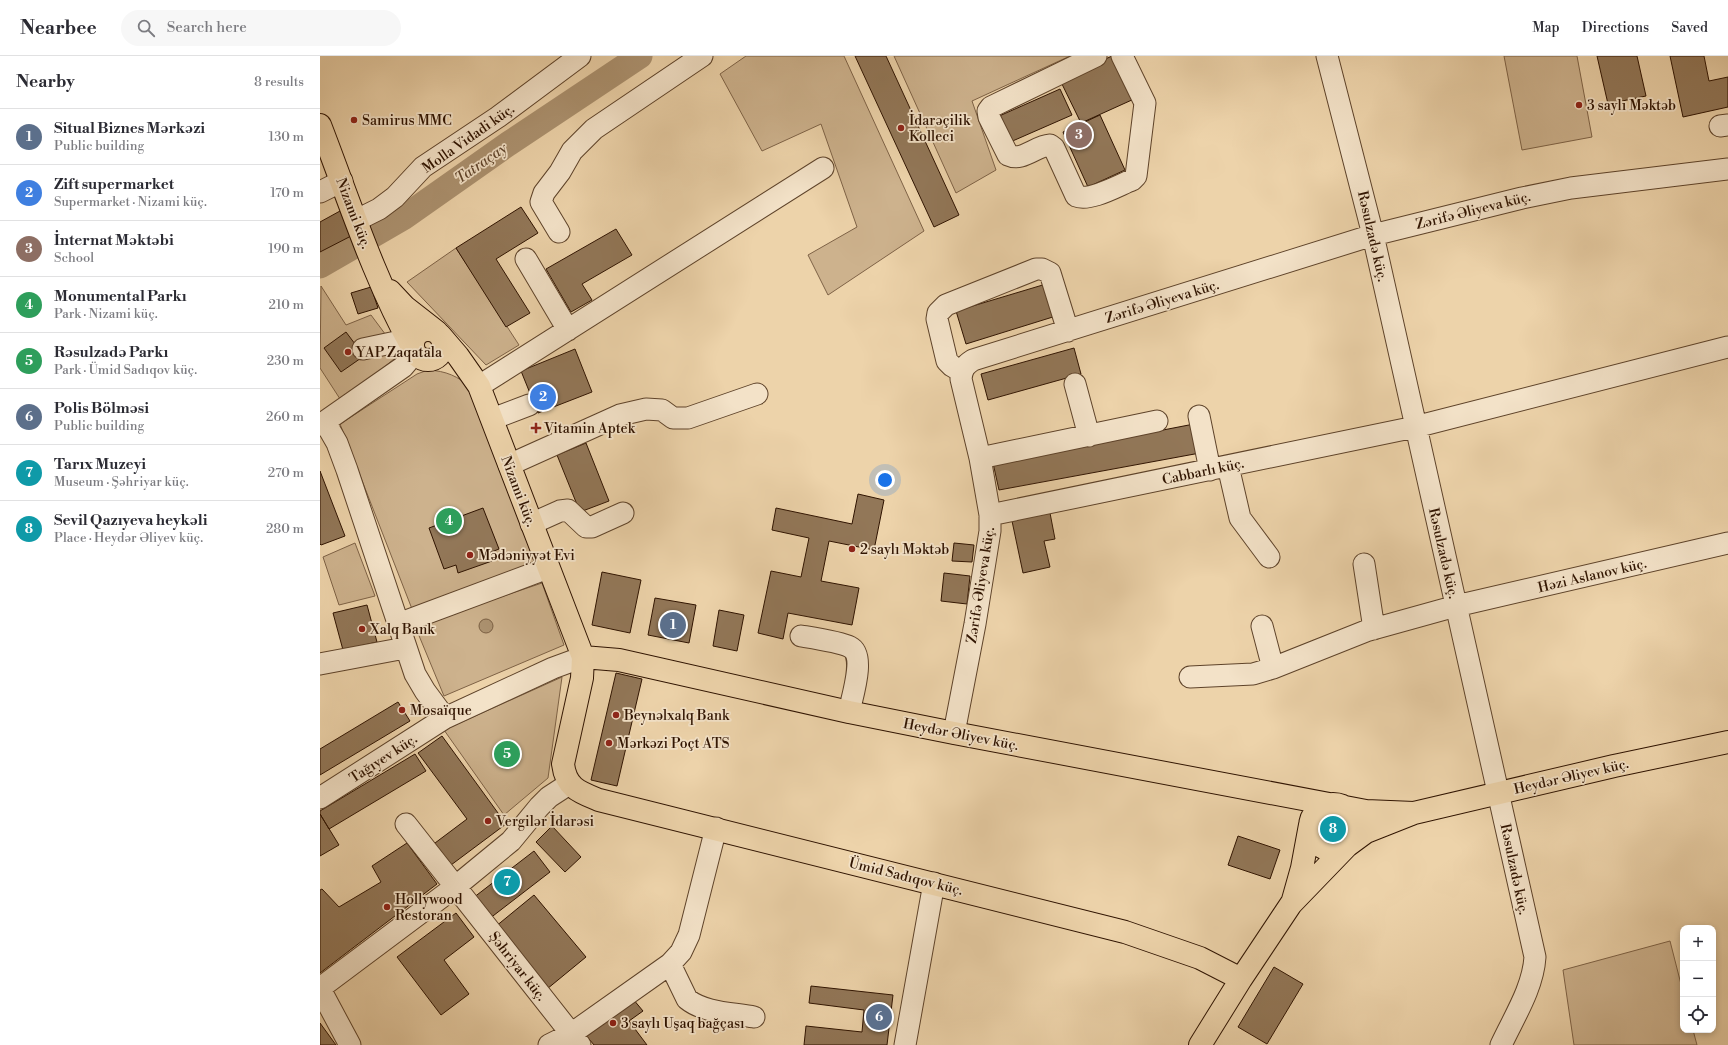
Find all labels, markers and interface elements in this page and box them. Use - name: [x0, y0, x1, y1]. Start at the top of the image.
- search box: [121, 10, 401, 46]
- text: Nearbee: [20, 16, 97, 40]
- icon: search: [135, 17, 157, 39]
- text: Search here: [167, 18, 247, 37]
- text: Map: [1532, 19, 1560, 37]
- text: Directions: [1582, 19, 1649, 37]
- text: Saved: [1671, 19, 1708, 37]
- text: Nearby: [16, 71, 75, 93]
- text: 8 results: [254, 74, 304, 90]
- place label: 3 saylı Məktəb: [1587, 97, 1676, 115]
- street label: Molla Vidadi küç.: [419, 100, 518, 177]
- marker: 3 saylı Məktəb: [1574, 100, 1584, 110]
- place label: İdarəçilik Kolleci: [909, 110, 971, 146]
- place label: Samirus MMC: [362, 112, 452, 130]
- marker: Samirus MMC: [349, 115, 359, 125]
- text: Situal Biznes Mərkəzi: [54, 119, 205, 138]
- pin: 3: [1066, 120, 1092, 150]
- marker: İdarəçilik Kolleci: [896, 123, 906, 133]
- text: 1: [26, 129, 32, 145]
- text: 130 m: [269, 129, 304, 145]
- text: Public building: [54, 138, 144, 154]
- water label: Tatraçay: [452, 138, 512, 188]
- text: Zift supermarket: [54, 175, 174, 194]
- street label: Nizami küç.: [331, 175, 375, 251]
- text: 2: [25, 185, 33, 201]
- text: 170 m: [270, 185, 304, 201]
- street label: Zərifə Əliyeva küç.: [1414, 188, 1533, 234]
- street label: Rəsulzadə küç.: [1353, 189, 1391, 283]
- text: Supermarket · Nizami küç.: [54, 194, 207, 210]
- text: İnternat Məktəbi: [54, 231, 174, 250]
- text: 3: [25, 241, 33, 257]
- text: 190 m: [268, 241, 304, 257]
- text: School: [54, 250, 94, 266]
- street label: Zərifə Əliyeva küç.: [1103, 276, 1221, 328]
- text: Monumental Parkı: [54, 287, 187, 306]
- text: 4: [25, 297, 33, 313]
- text: 210 m: [269, 297, 304, 313]
- text: Park · Nizami küç.: [54, 306, 158, 322]
- text: Rəsulzadə Parkı: [54, 343, 168, 362]
- place label: YAP Zaqatala: [355, 344, 443, 362]
- marker: YAP Zaqatala: [343, 347, 353, 357]
- text: 5: [25, 353, 33, 369]
- text: 230 m: [267, 353, 304, 369]
- text: Park · Ümid Sadıqov küç.: [54, 362, 197, 378]
- pin: 2: [530, 382, 556, 412]
- text: Polis Bölməsi: [54, 399, 149, 418]
- text: 6: [25, 409, 33, 425]
- text: 260 m: [266, 409, 304, 425]
- text: Public building: [54, 418, 144, 434]
- place label: Vitamin Aptek: [543, 420, 636, 438]
- marker: Vitamin Aptek: [531, 423, 541, 433]
- street label: Nizami küç.: [496, 453, 540, 529]
- text: Tarıx Muzeyi: [54, 455, 146, 474]
- street label: Cabbarlı küç.: [1161, 455, 1246, 489]
- text: 7: [25, 465, 33, 481]
- text: 270 m: [268, 465, 304, 481]
- your location: [875, 470, 895, 490]
- text: Museum · Şəhriyar küç.: [54, 474, 189, 490]
- pin: 4: [436, 506, 462, 536]
- street label: Rəsulzadə küç.: [1424, 506, 1462, 600]
- text: Sevil Qazıyeva heykəli: [54, 511, 208, 530]
- text: 8: [25, 521, 33, 537]
- text: 280 m: [266, 521, 304, 537]
- street label: Zərifə Əliyeva küç.: [963, 525, 999, 645]
- text: Place · Heydər Əliyev küç.: [54, 530, 203, 546]
- place label: 2 saylı Məktəb: [860, 541, 949, 559]
- marker: 2 saylı Məktəb: [847, 544, 857, 554]
- place label: Mədəniyyət Evi: [478, 547, 575, 565]
- marker: Mədəniyyət Evi: [465, 550, 475, 560]
- street label: Həzi Aslanov küç.: [1536, 555, 1648, 597]
- pin: 1: [660, 610, 686, 640]
- place label: Xalq Bank: [369, 621, 435, 639]
- marker: Xalq Bank: [357, 624, 367, 634]
- place label: Mosaïque: [410, 702, 472, 720]
- marker: Mosaïque: [397, 705, 407, 715]
- place label: Beynəlxalq Bank: [623, 707, 730, 725]
- marker: Beynəlxalq Bank: [611, 710, 621, 720]
- street label: Heydər Əliyev küç.: [901, 715, 1020, 755]
- street label: Tağıyev küç.: [346, 730, 421, 787]
- place label: Mərkəzi Poçt ATS: [617, 735, 730, 753]
- marker: Mərkəzi Poçt ATS: [604, 738, 614, 748]
- pin: 5: [494, 739, 520, 769]
- street label: Heydər Əliyev küç.: [1512, 755, 1631, 799]
- place label: Vergilər İdarəsi: [495, 811, 595, 831]
- pin: 8: [1320, 814, 1346, 844]
- marker: Vergilər İdarəsi: [483, 816, 493, 826]
- street label: Rəsulzadə küç.: [1496, 822, 1532, 916]
- street label: Ümid Sadıqov küç.: [847, 852, 965, 900]
- pin: 7: [494, 867, 520, 897]
- place label: Hollywood Restoran: [395, 891, 462, 925]
- marker: Hollywood Restoran: [382, 902, 392, 912]
- map controls: [1680, 925, 1716, 1033]
- button: +: [1680, 925, 1716, 961]
- street label: Şəhriyar küç.: [485, 928, 550, 1005]
- button: −: [1680, 961, 1716, 997]
- button: locate: [1680, 997, 1716, 1033]
- pin: 6: [866, 1002, 892, 1032]
- place label: 3 saylı Uşaq bağçası: [621, 1015, 745, 1033]
- marker: 3 saylı Uşaq bağçası: [608, 1018, 618, 1028]

